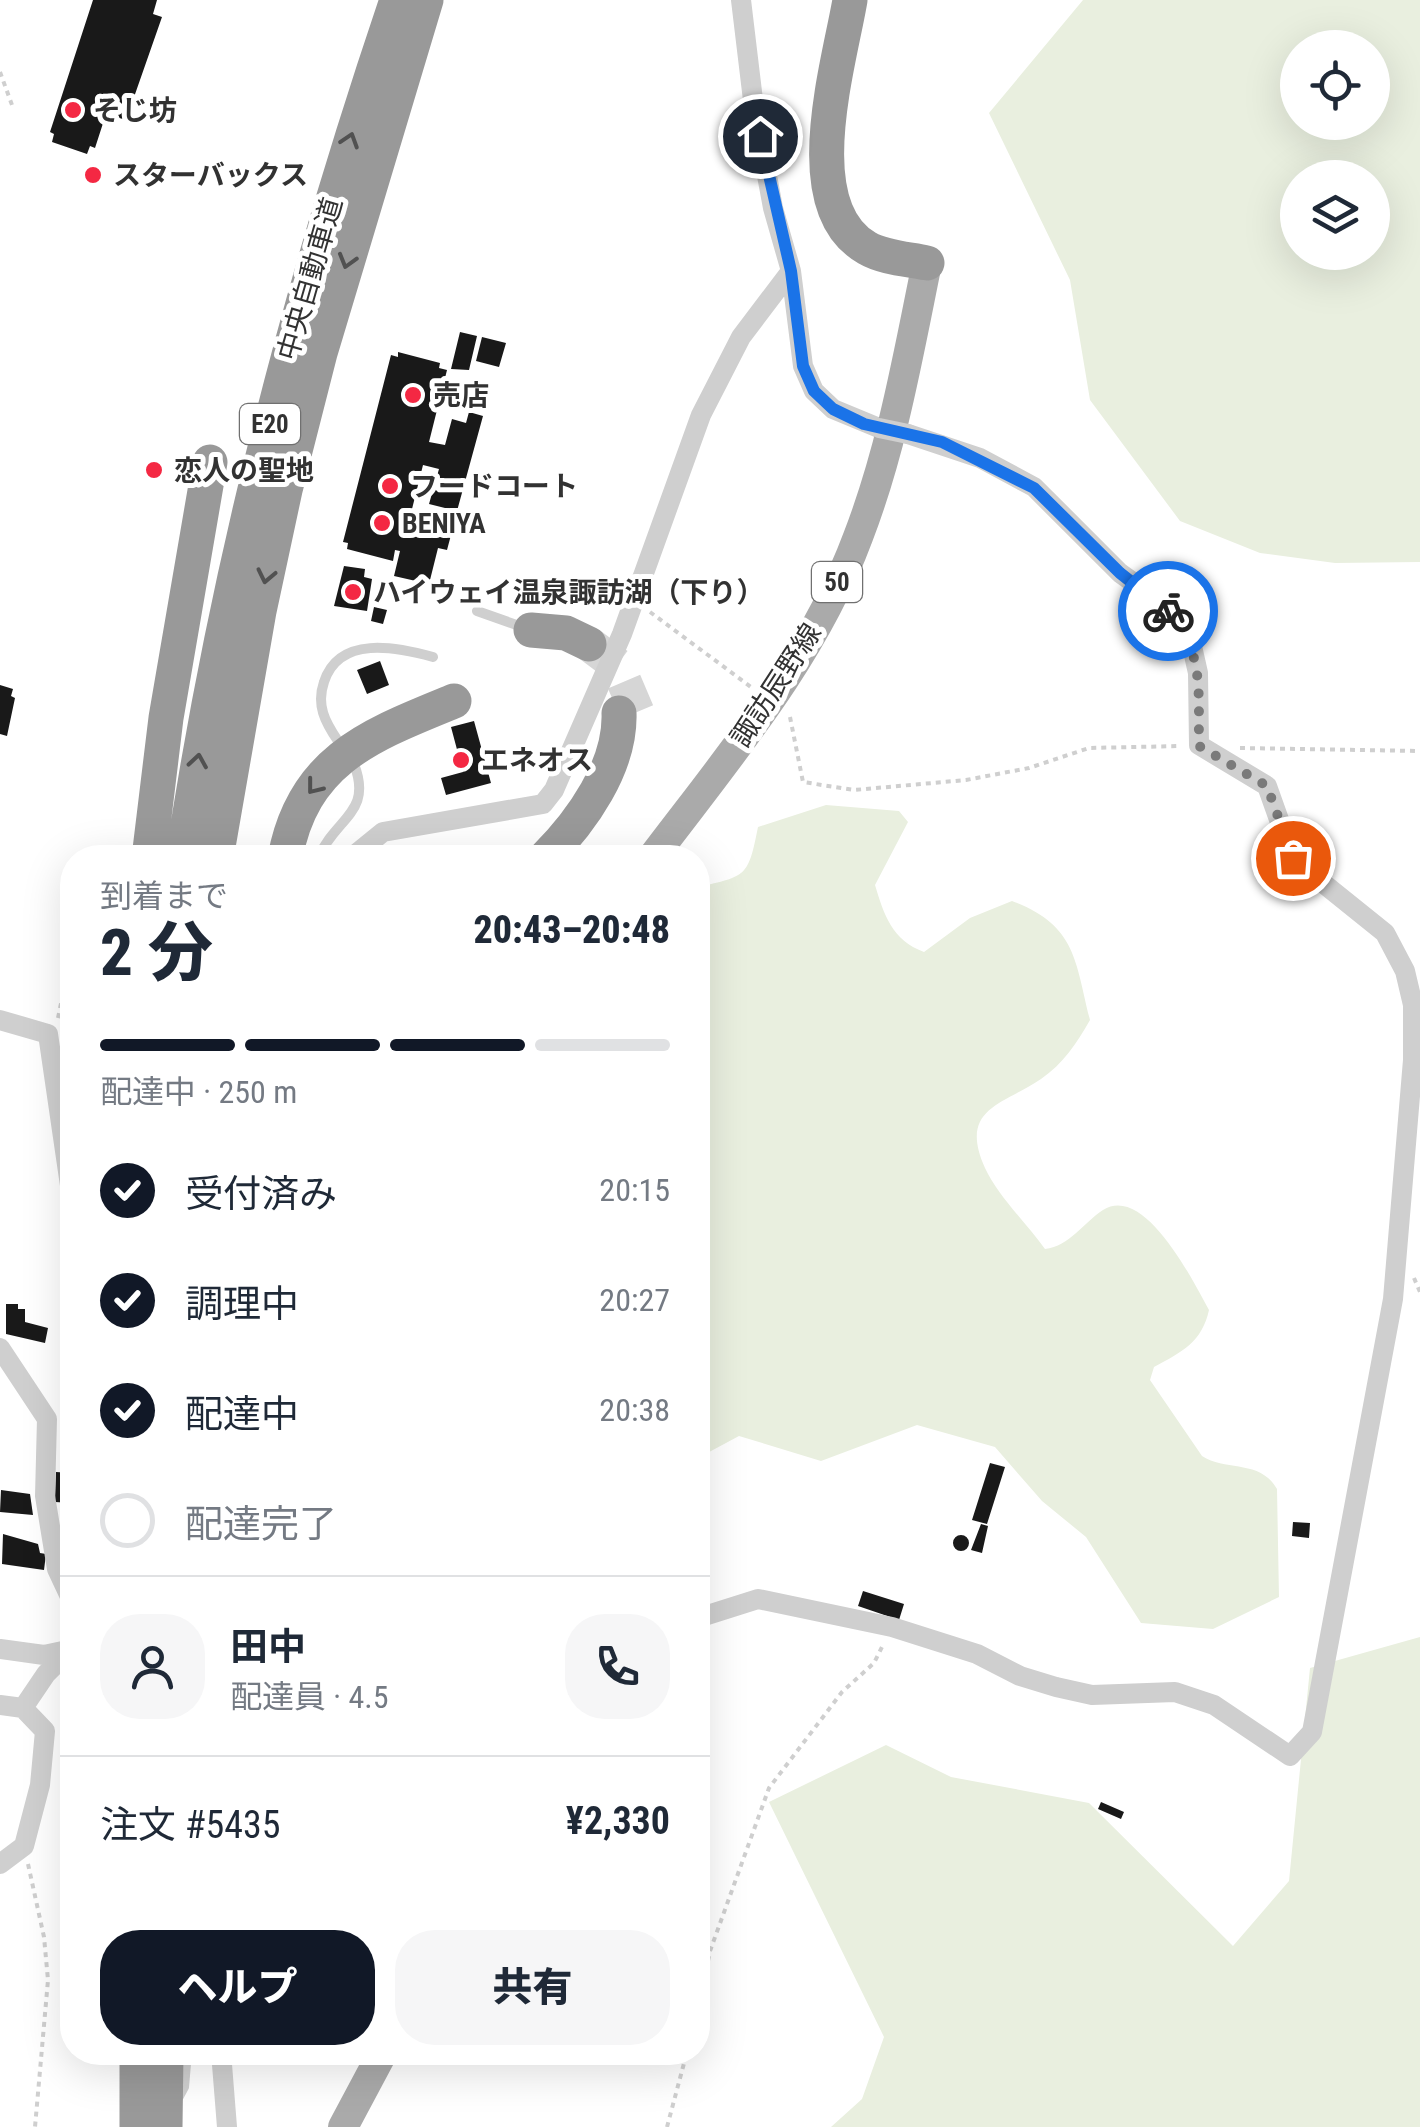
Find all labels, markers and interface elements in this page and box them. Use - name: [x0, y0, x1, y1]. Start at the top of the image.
- map controls: [1280, 30, 1390, 270]
- button: locate: [1280, 30, 1390, 140]
- place label: そじ坊: [93, 94, 177, 127]
- pin: [718, 94, 803, 179]
- marker: そじ坊: [62, 99, 84, 121]
- icon: home: [733, 109, 788, 164]
- one-way arrow: [338, 132, 359, 149]
- place label: スターバックス: [113, 159, 308, 192]
- button: layers: [1280, 160, 1390, 270]
- marker: スターバックス: [82, 164, 104, 186]
- street label: 中央自動車道: [271, 194, 349, 364]
- one-way arrow: [338, 252, 359, 269]
- place label: 売店: [433, 379, 489, 412]
- marker: 売店: [402, 384, 424, 406]
- road number: E20: [240, 404, 300, 444]
- place label: 恋人の聖地: [174, 454, 314, 487]
- marker: 恋人の聖地: [143, 459, 165, 481]
- place label: フードコート: [410, 470, 578, 503]
- marker: フードコート: [379, 475, 401, 497]
- place label: BENIYA: [402, 507, 486, 540]
- marker: BENIYA: [371, 512, 393, 534]
- courier: [1118, 561, 1218, 661]
- road number: 50: [812, 562, 862, 602]
- one-way arrow: [257, 567, 278, 584]
- place label: ハイウェイ温泉諏訪湖（下り）: [373, 576, 764, 609]
- marker: ハイウェイ温泉諏訪湖（下り）: [342, 581, 364, 603]
- icon: bike: [1141, 584, 1196, 639]
- street label: 諏訪辰野線: [724, 617, 828, 753]
- place label: エネオス: [481, 744, 593, 777]
- marker: エネオス: [450, 749, 472, 771]
- one-way arrow: [186, 753, 207, 769]
- one-way arrow: [308, 776, 325, 794]
- pin: [1251, 816, 1336, 901]
- icon: bag: [1266, 831, 1321, 886]
- text: 到着まで: [100, 877, 228, 915]
- text: 20:43–20:48: [473, 908, 670, 952]
- text: 2 分: [100, 915, 213, 991]
- text: 配達中 · 250 m: [100, 1073, 297, 1111]
- icon: check: [100, 1163, 155, 1218]
- text: 20:15: [599, 1171, 670, 1209]
- text: 受付済み: [185, 1172, 337, 1216]
- icon: check: [100, 1273, 155, 1328]
- text: 20:27: [599, 1281, 670, 1319]
- text: 調理中: [185, 1282, 299, 1326]
- icon: check: [100, 1383, 155, 1438]
- text: 20:38: [599, 1391, 670, 1429]
- text: 配達中: [185, 1392, 299, 1436]
- text: 配達完了: [185, 1502, 337, 1546]
- button: person: [100, 1614, 205, 1719]
- button: phone: [565, 1614, 670, 1719]
- text: 田中: [230, 1625, 306, 1669]
- text: 配達員 · 4.5: [230, 1678, 389, 1716]
- text: ¥2,330: [566, 1799, 670, 1843]
- text: 注文 #5435: [100, 1803, 281, 1847]
- button: ヘルプ: [100, 1930, 375, 2045]
- button: 共有: [395, 1930, 670, 2045]

